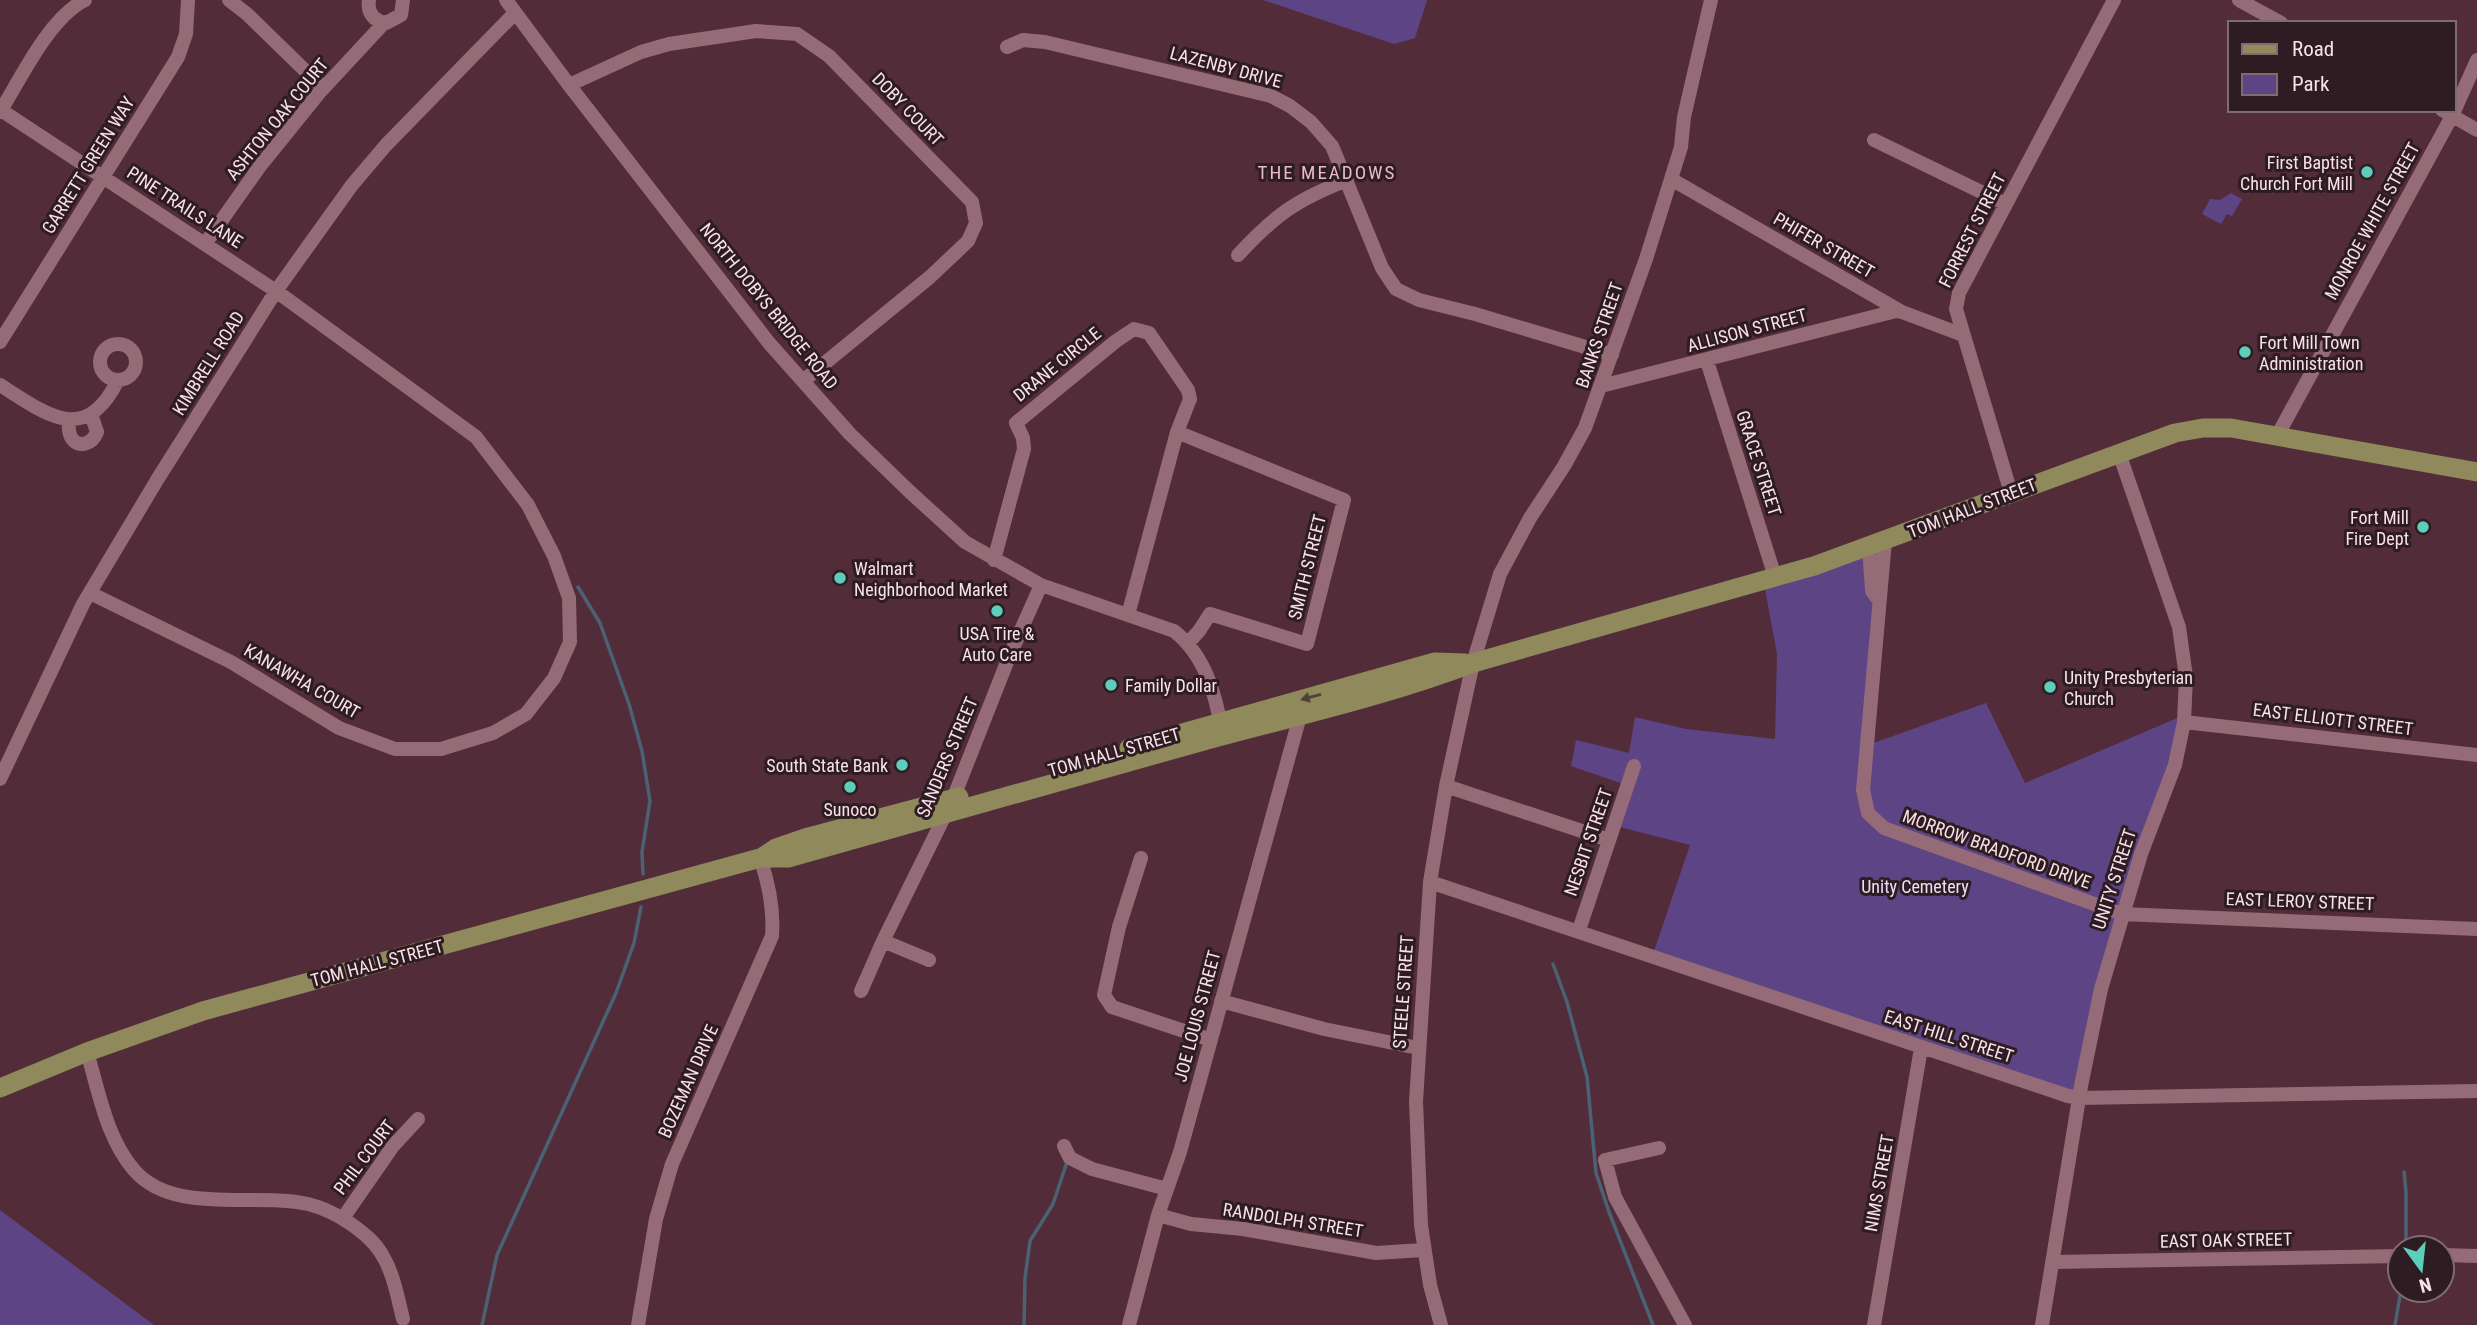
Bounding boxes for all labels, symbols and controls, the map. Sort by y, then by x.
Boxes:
legend [2228,21,2456,112]
text: Road [2292,37,2334,61]
street label: LAZENBY DRIVE [1168,42,1284,92]
street label: ASHTON OAK COURT [222,54,332,184]
street label: DOBY COURT [868,68,948,150]
text: Park [2292,72,2330,96]
street label: GARRETT GREEN WAY [37,92,139,237]
street label: MONROE WHITE STREET [2320,139,2424,303]
place label: First Baptist Church Fort Mill [2240,152,2353,194]
district label: THE MEADOWS [1258,161,1396,184]
street label: PINE TRAILS LANE [123,162,247,252]
marker: First Baptist Church Fort Mill [2359,164,2375,180]
street label: FORREST STREET [1934,169,2010,291]
street label: PHIFER STREET [1770,208,1878,282]
street label: NORTH DOBYS BRIDGE ROAD [696,219,842,393]
street label: BANKS STREET [1571,279,1627,391]
street label: ALLISON STREET [1685,304,1809,356]
street label: KIMBRELL ROAD [168,307,248,419]
street label: DRANE CIRCLE [1009,322,1105,406]
place label: Fort Mill Town Administration [2259,332,2363,374]
marker: Fort Mill Town Administration [2237,344,2253,360]
street label: GRACE STREET [1732,408,1786,518]
street label: TOM HALL STREET [1905,474,2039,542]
place label: Fort Mill Fire Dept [2345,507,2409,549]
street label: SMITH STREET [1284,512,1330,622]
marker: Fort Mill Fire Dept [2415,519,2431,535]
place label: Walmart Neighborhood Market [854,558,1008,600]
marker: Walmart Neighborhood Market [832,570,848,586]
marker: USA Tire & Auto Care [989,603,1005,619]
place label: USA Tire & Auto Care [960,623,1035,665]
street label: KANAWHA COURT [240,639,364,723]
place label: Unity Presbyterian Church [2064,667,2193,709]
place label: Family Dollar [1125,675,1218,696]
marker: Family Dollar [1103,677,1119,693]
marker: Unity Presbyterian Church [2042,679,2058,695]
one-way arrow [1300,692,1322,703]
street label: SANDERS STREET [912,694,982,820]
street label: EAST ELLIOTT STREET [2252,699,2414,739]
street label: TOM HALL STREET [1046,723,1182,781]
place label: South State Bank [766,755,888,776]
marker: South State Bank [894,757,910,773]
marker: Sunoco [842,779,858,795]
street label: NESBIT STREET [1560,785,1616,899]
place label: Sunoco [823,799,877,820]
street label: MORROW BRADFORD DRIVE [1900,805,2094,893]
street label: UNITY STREET [2088,826,2140,932]
park label: Unity Cemetery [1861,876,1969,897]
street label: EAST LEROY STREET [2225,888,2375,914]
street label: STEELE STREET [1389,934,1417,1050]
street label: TOM HALL STREET [308,935,446,991]
street label: JOE LOUIS STREET [1169,948,1225,1084]
street label: EAST HILL STREET [1882,1005,2016,1067]
street label: BOZEMAN DRIVE [654,1021,722,1141]
street label: PHIL COURT [329,1116,399,1198]
street label: NIMS STREET [1860,1133,1898,1233]
street label: RANDOLPH STREET [1221,1199,1365,1241]
street label: EAST OAK STREET [2160,1228,2292,1252]
north arrow [2386,1234,2456,1304]
text: N [2417,1272,2434,1298]

